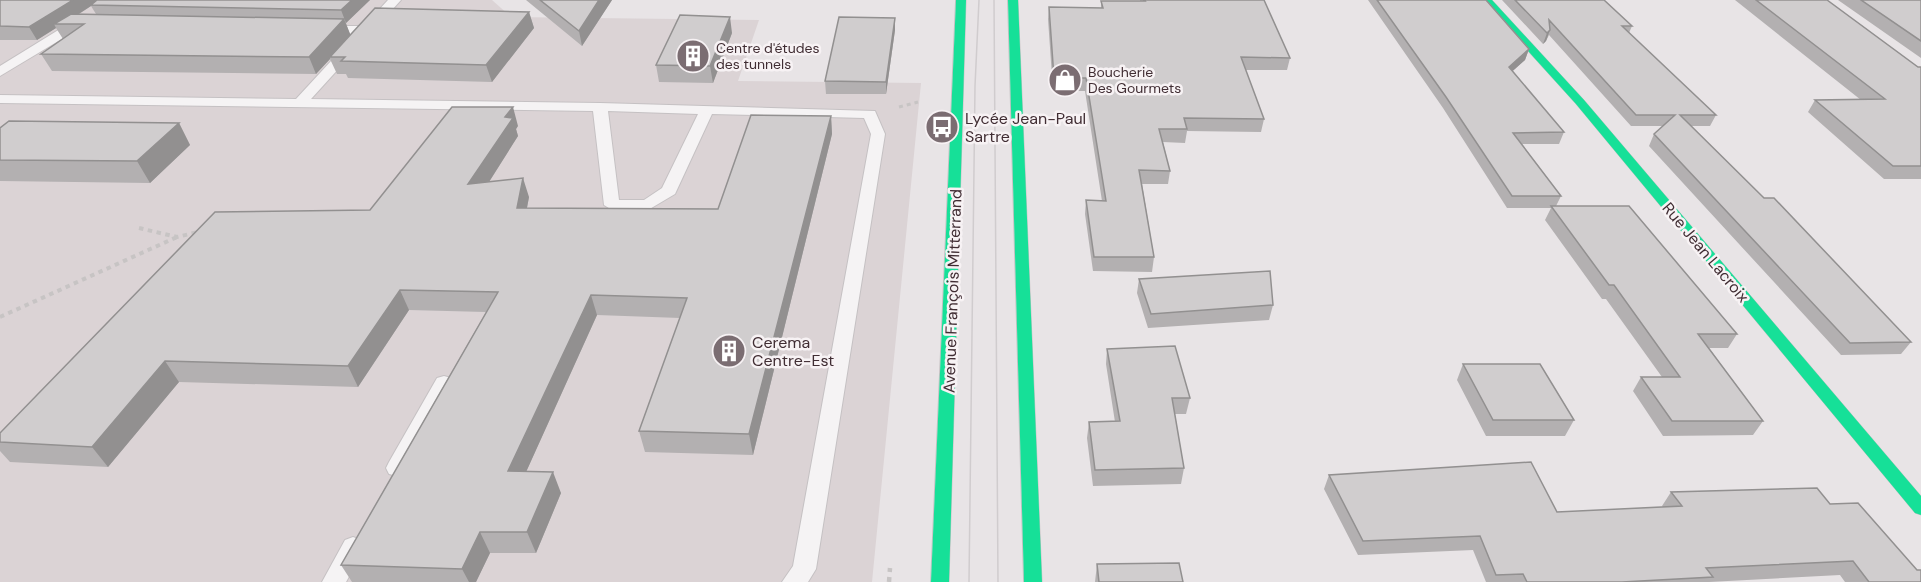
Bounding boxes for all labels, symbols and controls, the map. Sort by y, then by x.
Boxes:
building icon: Centre d'études des tunnels [675,38,711,74]
place label: Centre d'études des tunnels [716,39,820,73]
shop icon: Boucherie Des Gourmets [1047,62,1083,98]
place label: Boucherie Des Gourmets [1088,63,1181,97]
place label: Lycée Jean-Paul Sartre [965,108,1086,147]
bus stop icon: Lycée Jean-Paul Sartre [924,109,960,145]
street label: Avenue François Mitterrand [938,189,967,393]
street label: Rue Jean Lacroix [1658,198,1754,307]
place label: Cerema Centre-Est [752,332,834,371]
building icon: Cerema Centre-Est [711,333,747,369]

